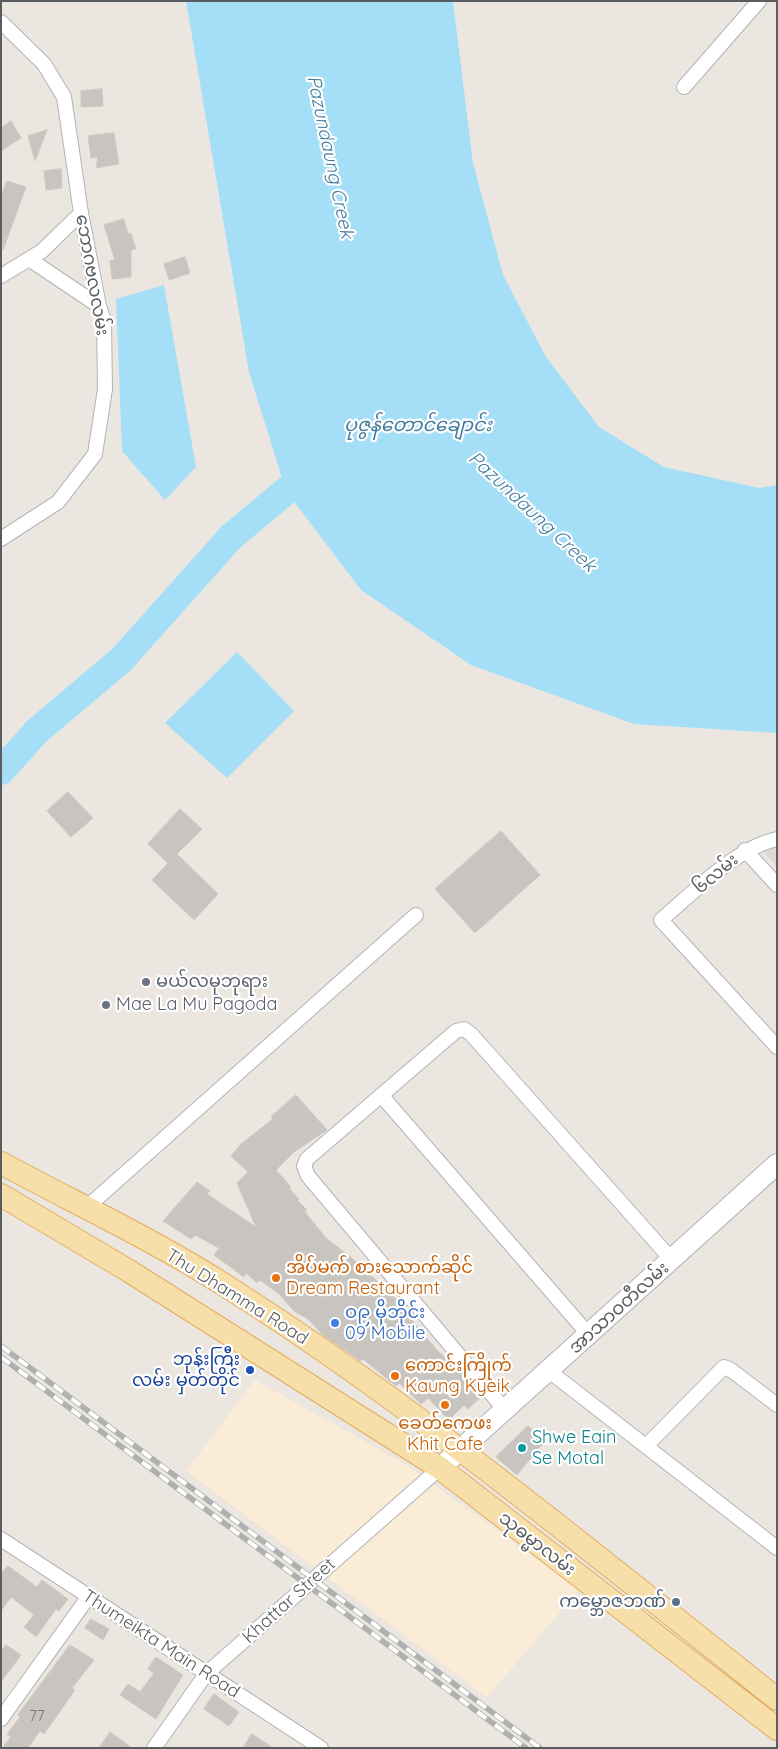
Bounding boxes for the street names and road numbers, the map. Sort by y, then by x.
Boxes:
street label: ဘောဂဗလလမ်း [71,213,113,337]
street label: ၆လမ်း [689,849,743,899]
street label: Thu Dhamma Road [162,1244,312,1350]
street label: အာသာဝတီလမ်း [565,1258,673,1358]
street label: သုဓမ္မာလမ်း [494,1507,580,1581]
street label: Khattar Street [238,1554,340,1648]
street label: Thumeikta Main Road [78,1585,244,1703]

